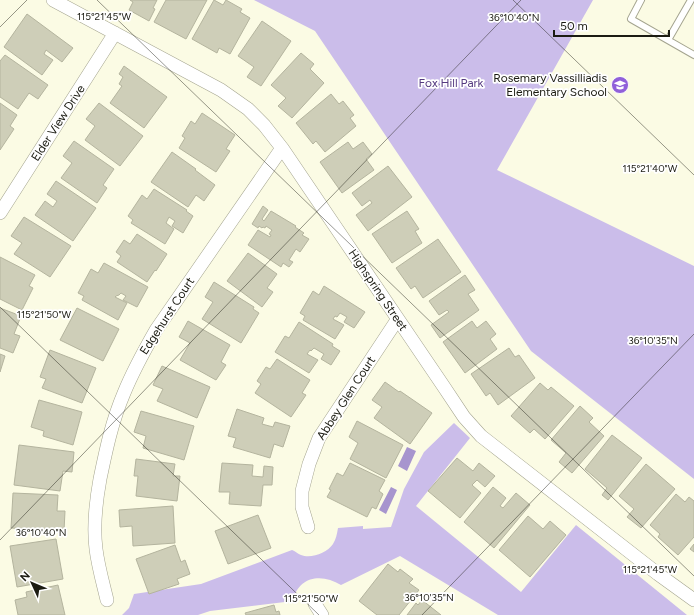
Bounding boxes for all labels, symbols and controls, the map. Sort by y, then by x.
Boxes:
text: 115°21'45"W [77,10,131,23]
text: 36°10'40"N [489,11,539,24]
scale bar [554,12,669,38]
text: 50 m [560,19,588,33]
place label: Rosemary Vassilliadis Elementary School [493,71,607,99]
school or university icon: Rosemary Vassilliadis Elementary School [610,75,630,95]
park label: Fox Hill Park [419,76,484,90]
street label: Elder View Drive [28,82,88,164]
text: 115°21'40"W [623,162,678,175]
street label: Highspring Street [346,247,411,334]
street label: Edgehurst Court [137,274,197,357]
text: 115°21'50"W [17,308,72,321]
text: 36°10'35"N [628,334,678,347]
street label: Abbey Glen Court [314,353,378,442]
text: 36°10'40"N [16,526,66,539]
north arrow [12,563,52,603]
text: 115°21'45"W [623,563,677,576]
text: N [18,569,33,584]
text: 36°10'35"N [404,591,454,604]
text: 115°21'50"W [284,592,339,605]

